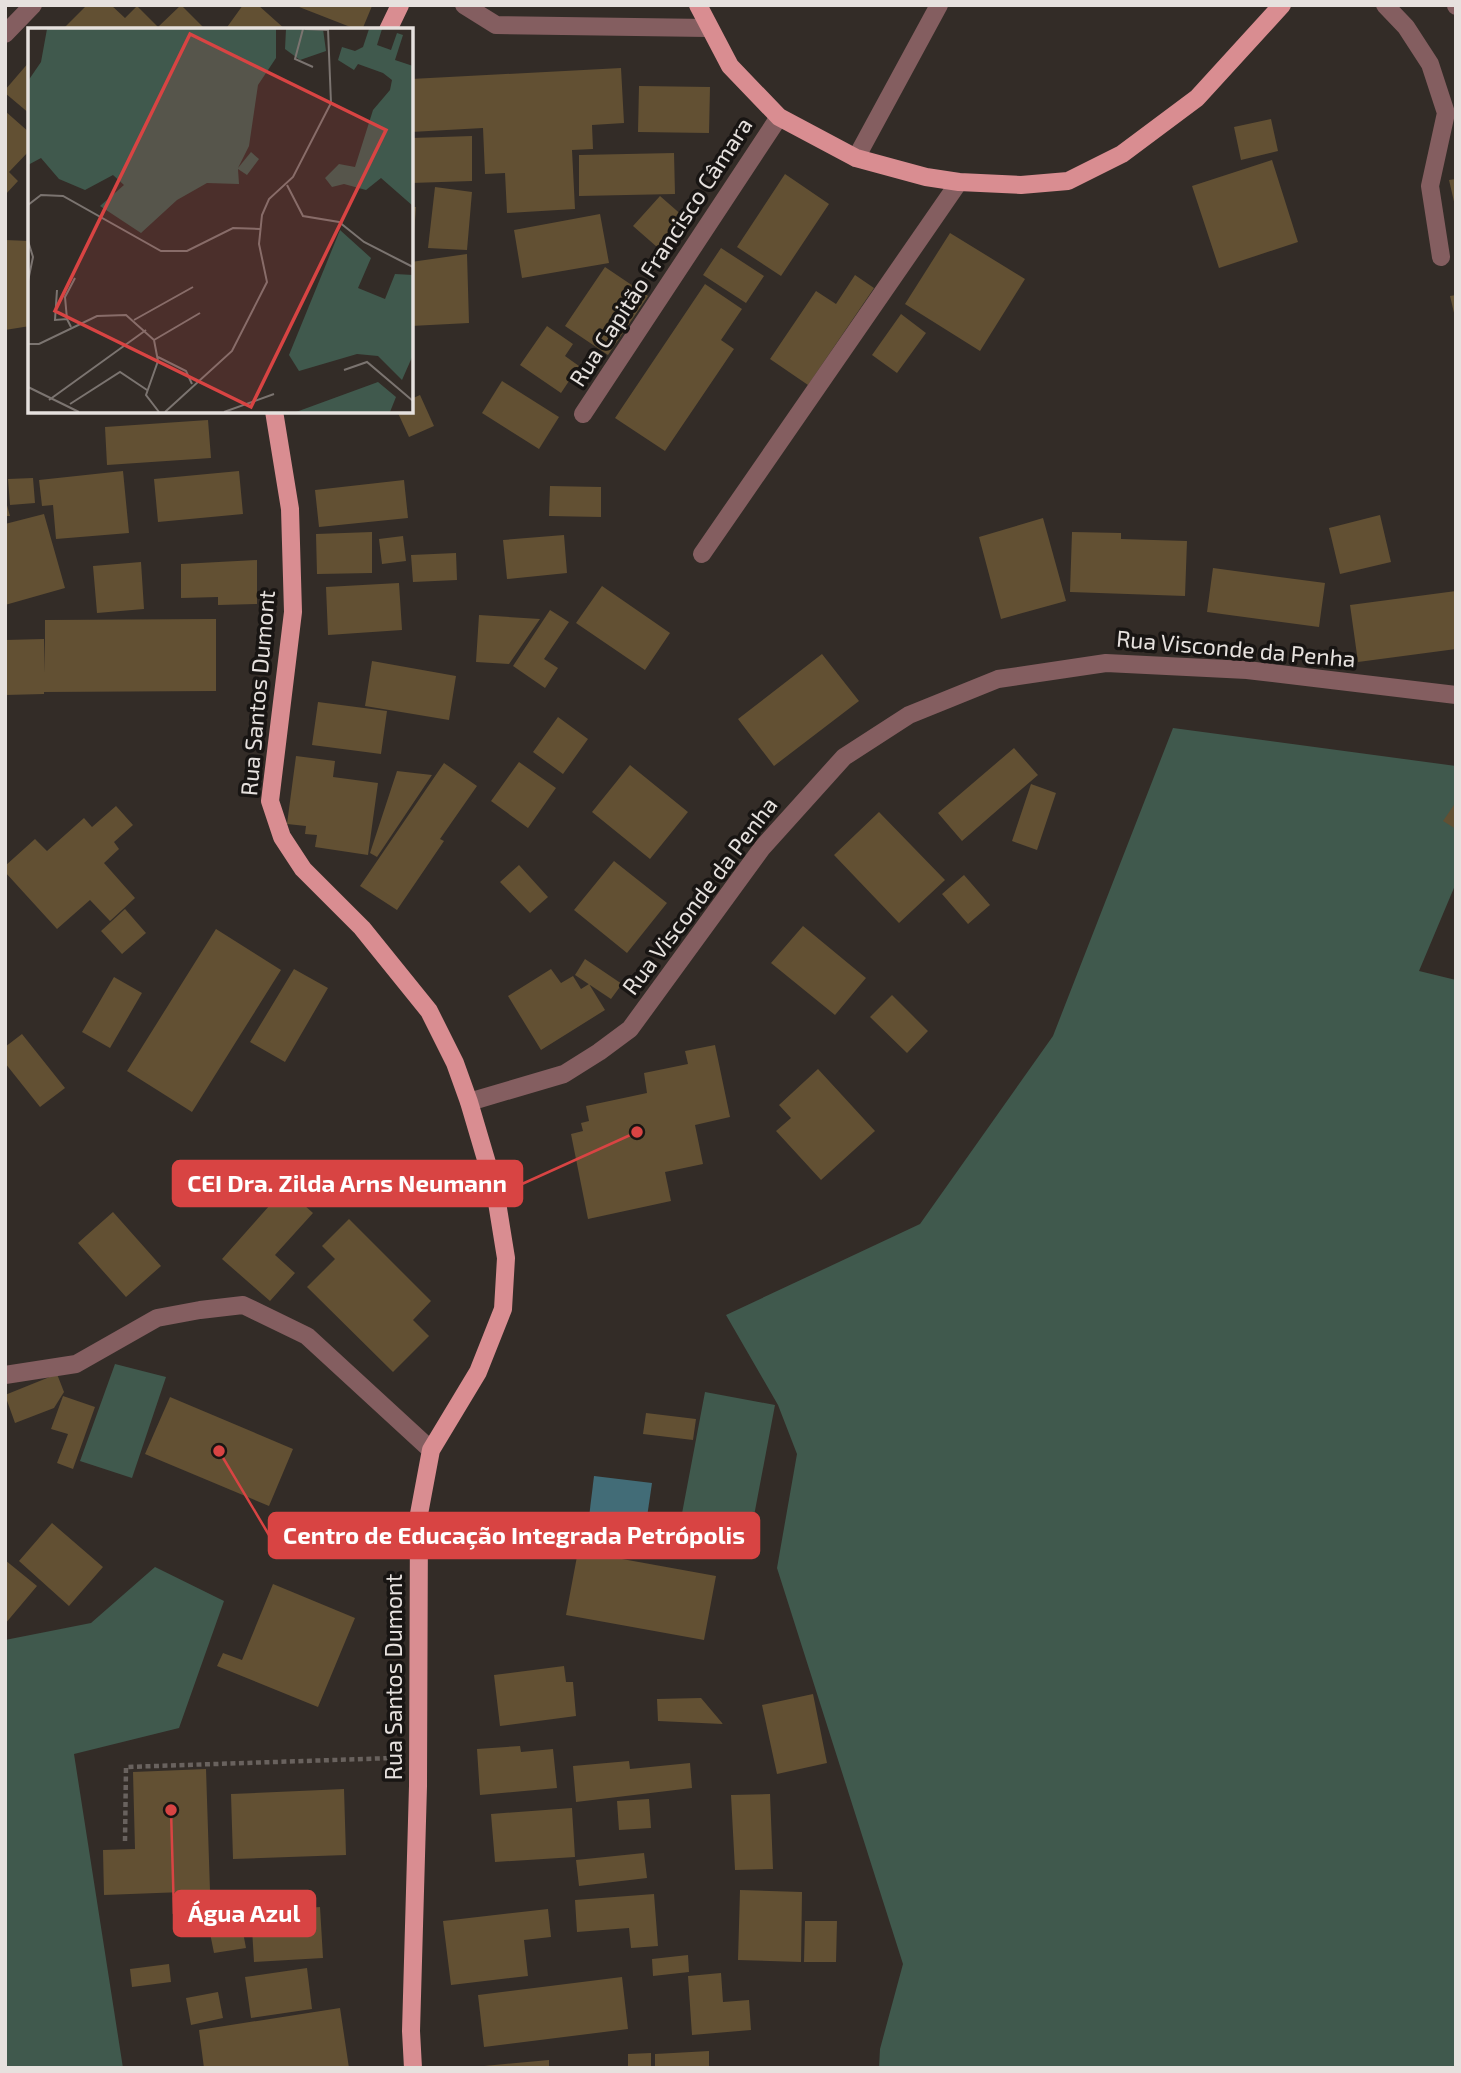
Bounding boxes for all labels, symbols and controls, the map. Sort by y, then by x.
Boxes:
inset map [28,28,413,413]
street label: Rua Capitão Francisco Câmara [563,112,758,391]
street label: Rua Santos Dumont [234,589,280,797]
street label: Rua Visconde da Penha [1115,624,1357,672]
street label: Rua Visconde da Penha [616,791,783,1000]
callout: CEI Dra. Zilda Arns Neumann [173,1161,522,1206]
text: CEI Dra. Zilda Arns Neumann [187,1168,507,1197]
callout: Centro de Educação Integrada Petrópolis [269,1513,759,1558]
text: Centro de Educação Integrada Petrópolis [283,1520,745,1550]
street label: Rua Santos Dumont [379,1574,407,1780]
callout: Água Azul [174,1891,315,1936]
text: Água Azul [188,1898,300,1927]

